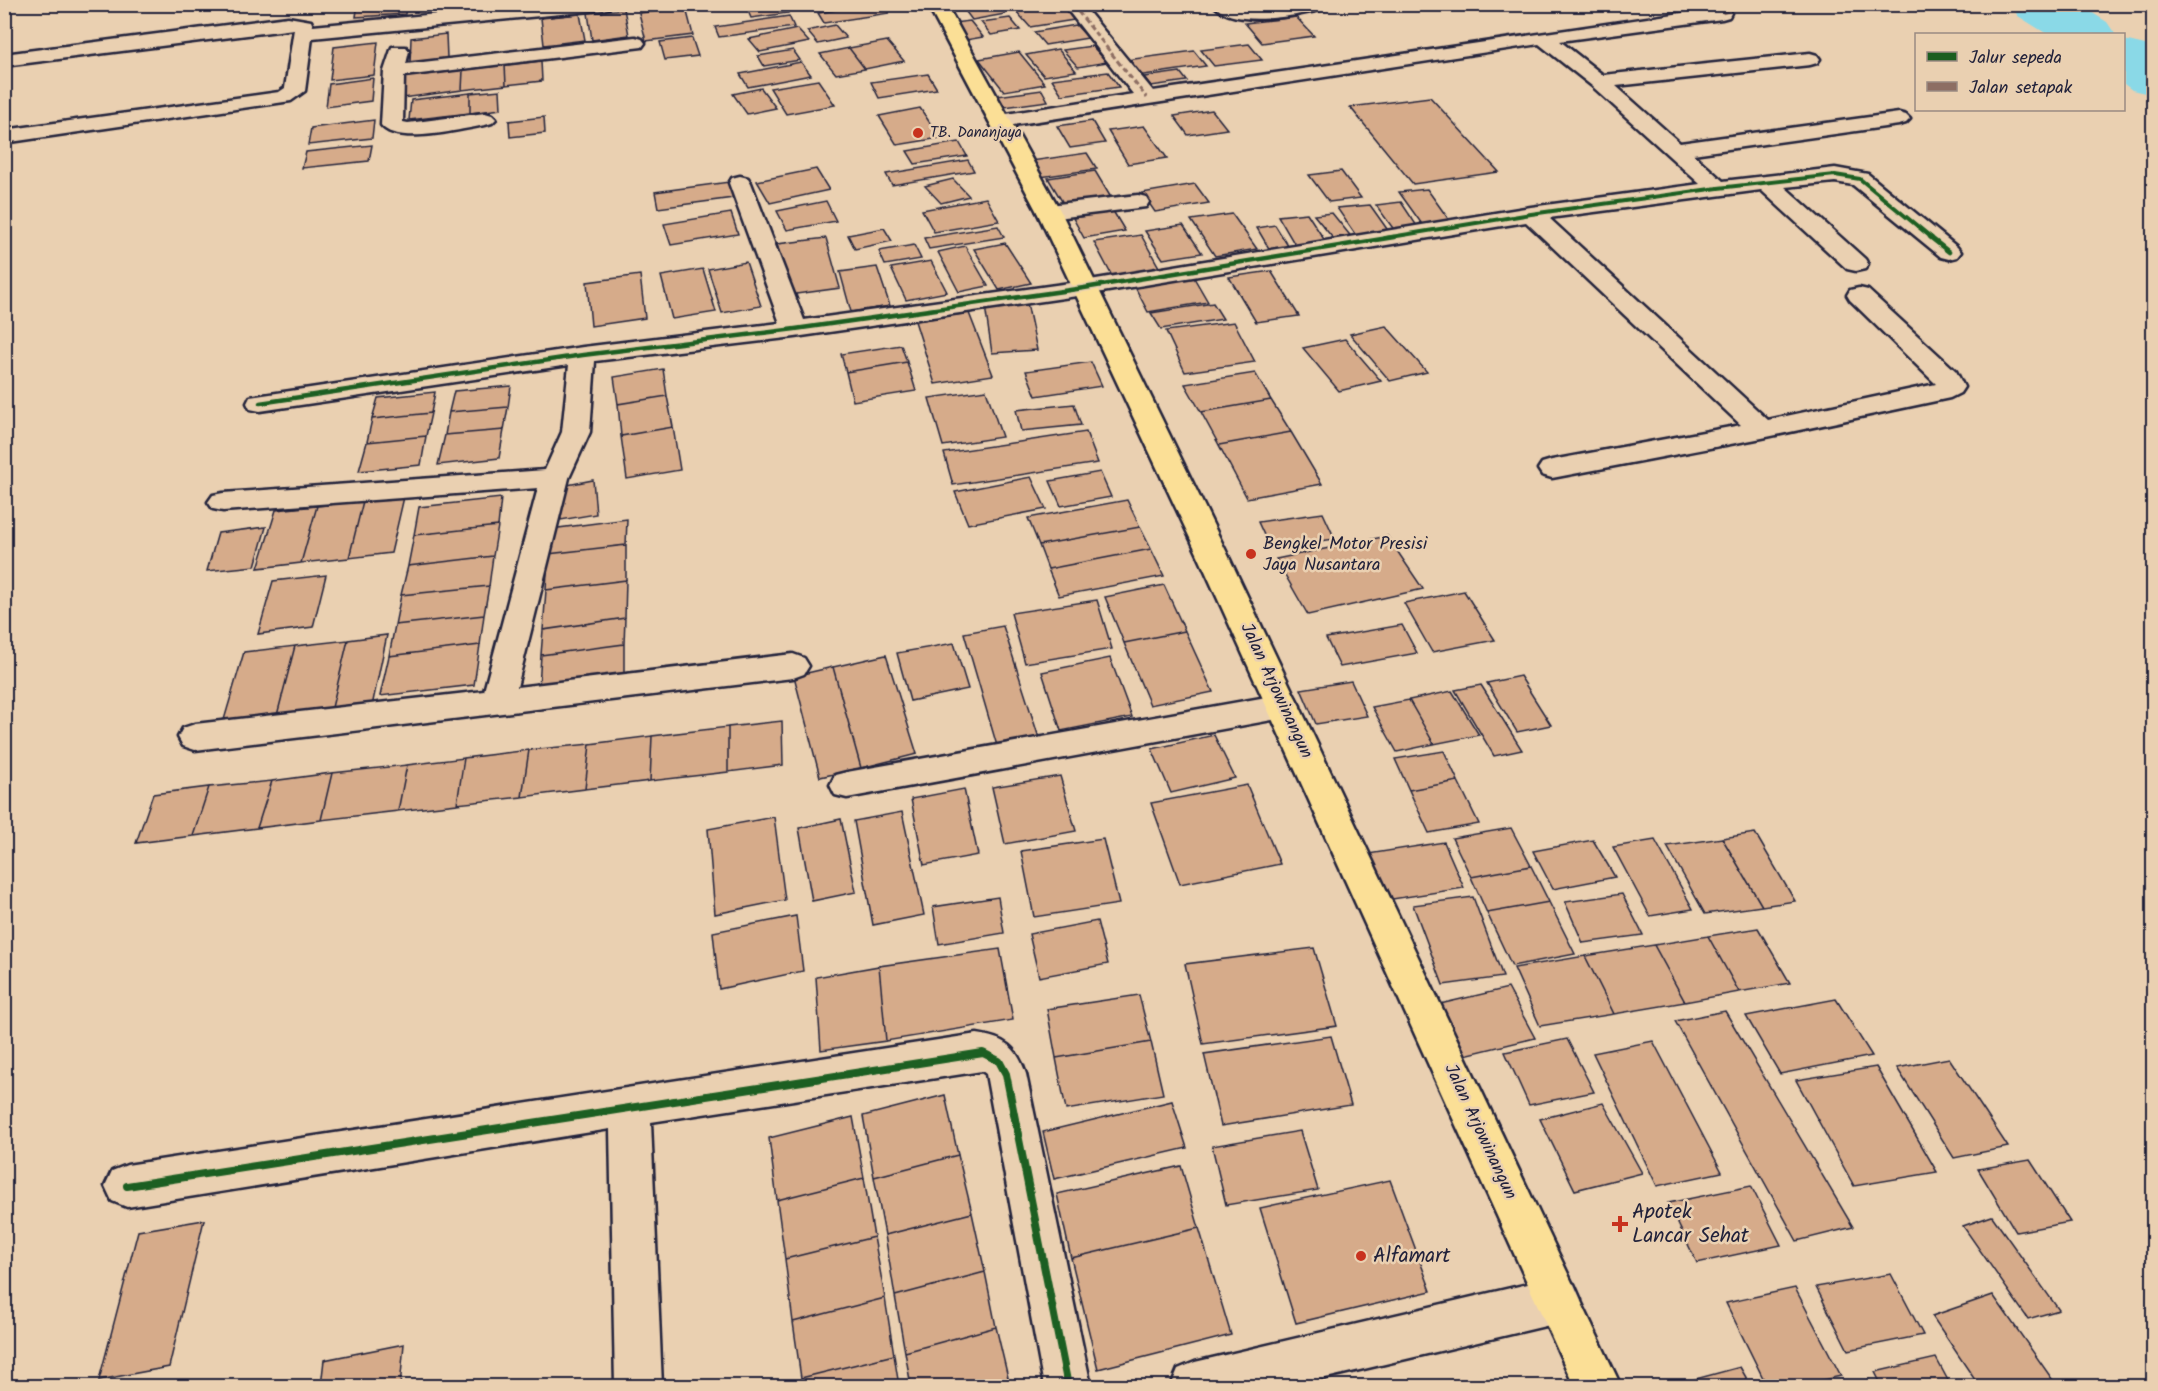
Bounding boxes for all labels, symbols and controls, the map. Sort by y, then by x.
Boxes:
legend [1915,33,2125,111]
text: Jalur sepeda [1969,44,2062,73]
text: Jalan setapak [1969,74,2073,103]
place label: TB. Dananjaya [930,121,1022,145]
marker: TB. Dananjaya [911,126,925,140]
place label: Bengkel Motor Presisi Jaya Nusantara [1263,530,1428,580]
marker: Bengkel Motor Presisi Jaya Nusantara [1244,547,1258,561]
street label: Jalan Arjowinangun [1232,618,1320,764]
street label: Jalan Arjowinangun [1436,1059,1524,1205]
place label: Apotek Lancar Sehat [1632,1196,1750,1253]
marker: Apotek Lancar Sehat [1613,1217,1627,1231]
place label: Alfamart [1373,1240,1451,1273]
marker: Alfamart [1354,1249,1368,1263]

